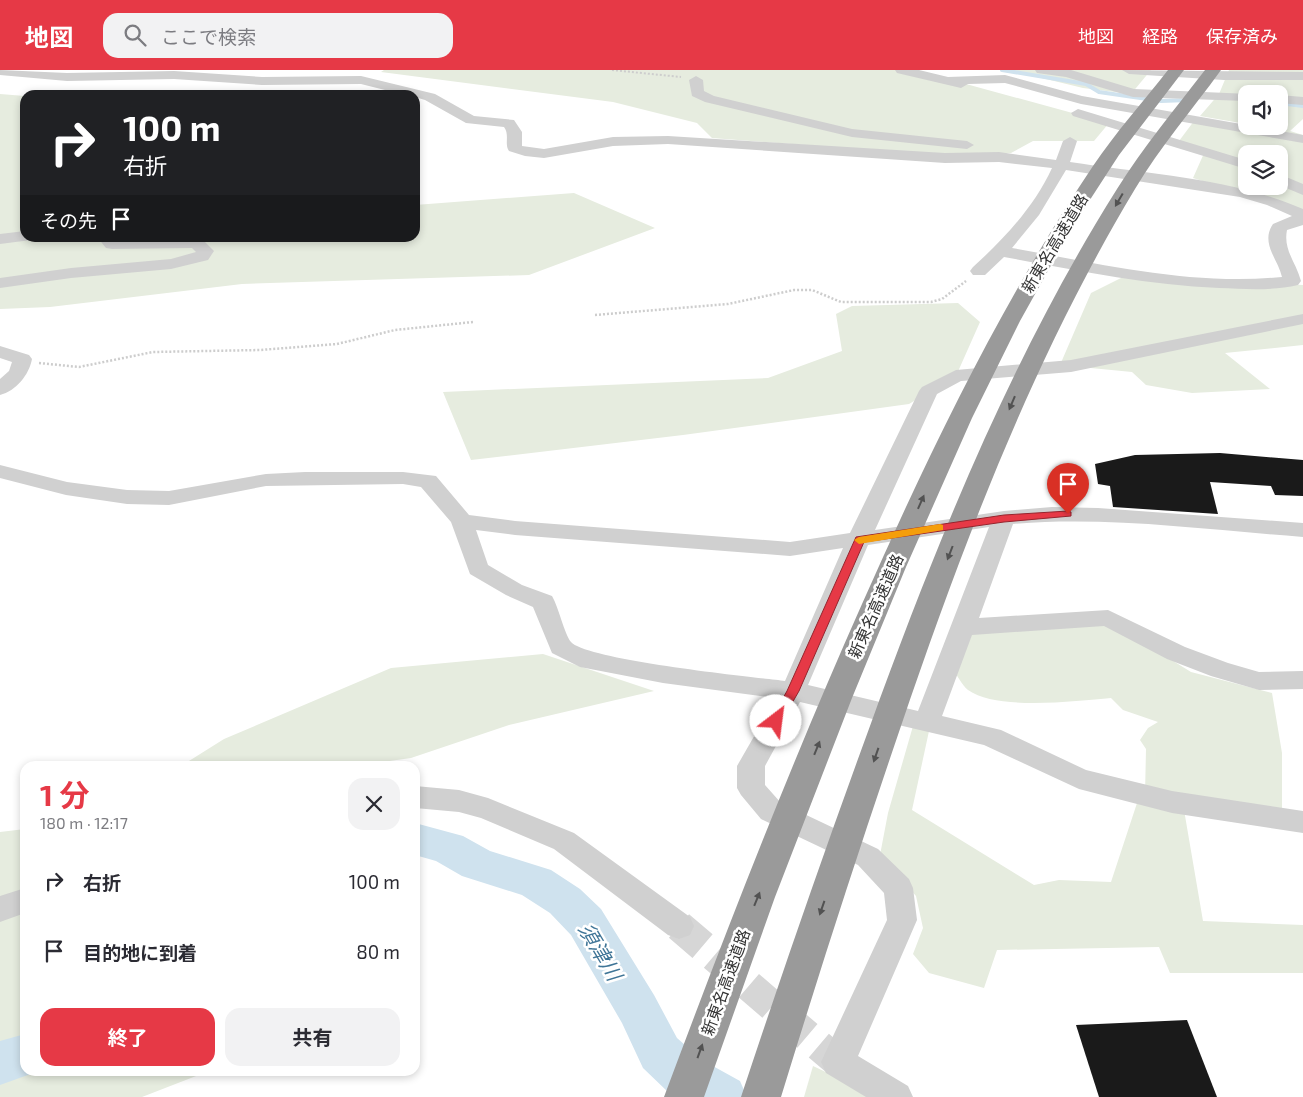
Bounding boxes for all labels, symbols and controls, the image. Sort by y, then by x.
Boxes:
search box [103,13,453,58]
icon: search [121,21,149,49]
text: 地図 [25,22,73,51]
text: ここで検索 [161,25,256,48]
text: 地図 [1078,25,1114,47]
text: 経路 [1142,25,1178,47]
text: 保存済み [1206,25,1278,47]
map controls [1238,85,1288,195]
button: sound [1238,85,1288,135]
text: 100 m [123,106,221,148]
icon: right [40,110,105,175]
button: layers [1238,145,1288,195]
text: 右折 [123,152,167,178]
street label: 新東名高速道路 [1017,190,1091,296]
one-way arrow [1115,194,1124,207]
icon: arrive [107,205,135,233]
text: その先 [40,209,97,232]
one-way arrow [1008,396,1016,410]
pin [1047,463,1089,514]
icon: arrive [1054,470,1082,498]
one-way arrow [918,495,926,509]
one-way arrow [946,546,954,561]
street label: 新東名高速道路 [844,551,906,661]
position arrow [749,694,801,746]
one-way arrow [813,740,821,755]
one-way arrow [871,748,879,763]
text: 1 分 [40,776,89,812]
button: close [348,778,400,830]
text: 180 m · 12:17 [40,813,128,832]
icon: right [40,867,68,895]
text: 100 m [349,870,400,893]
text: 右折 [83,871,121,894]
one-way arrow [753,891,761,906]
one-way arrow [818,901,825,916]
water label: 須津川 [574,918,629,986]
street label: 新東名高速道路 [697,926,753,1038]
icon: arrive [40,937,68,965]
text: 80 m [356,940,400,963]
text: 目的地に到着 [83,941,197,964]
button: 終了 [40,1008,215,1066]
button: 共有 [225,1008,400,1066]
one-way arrow [696,1043,704,1058]

